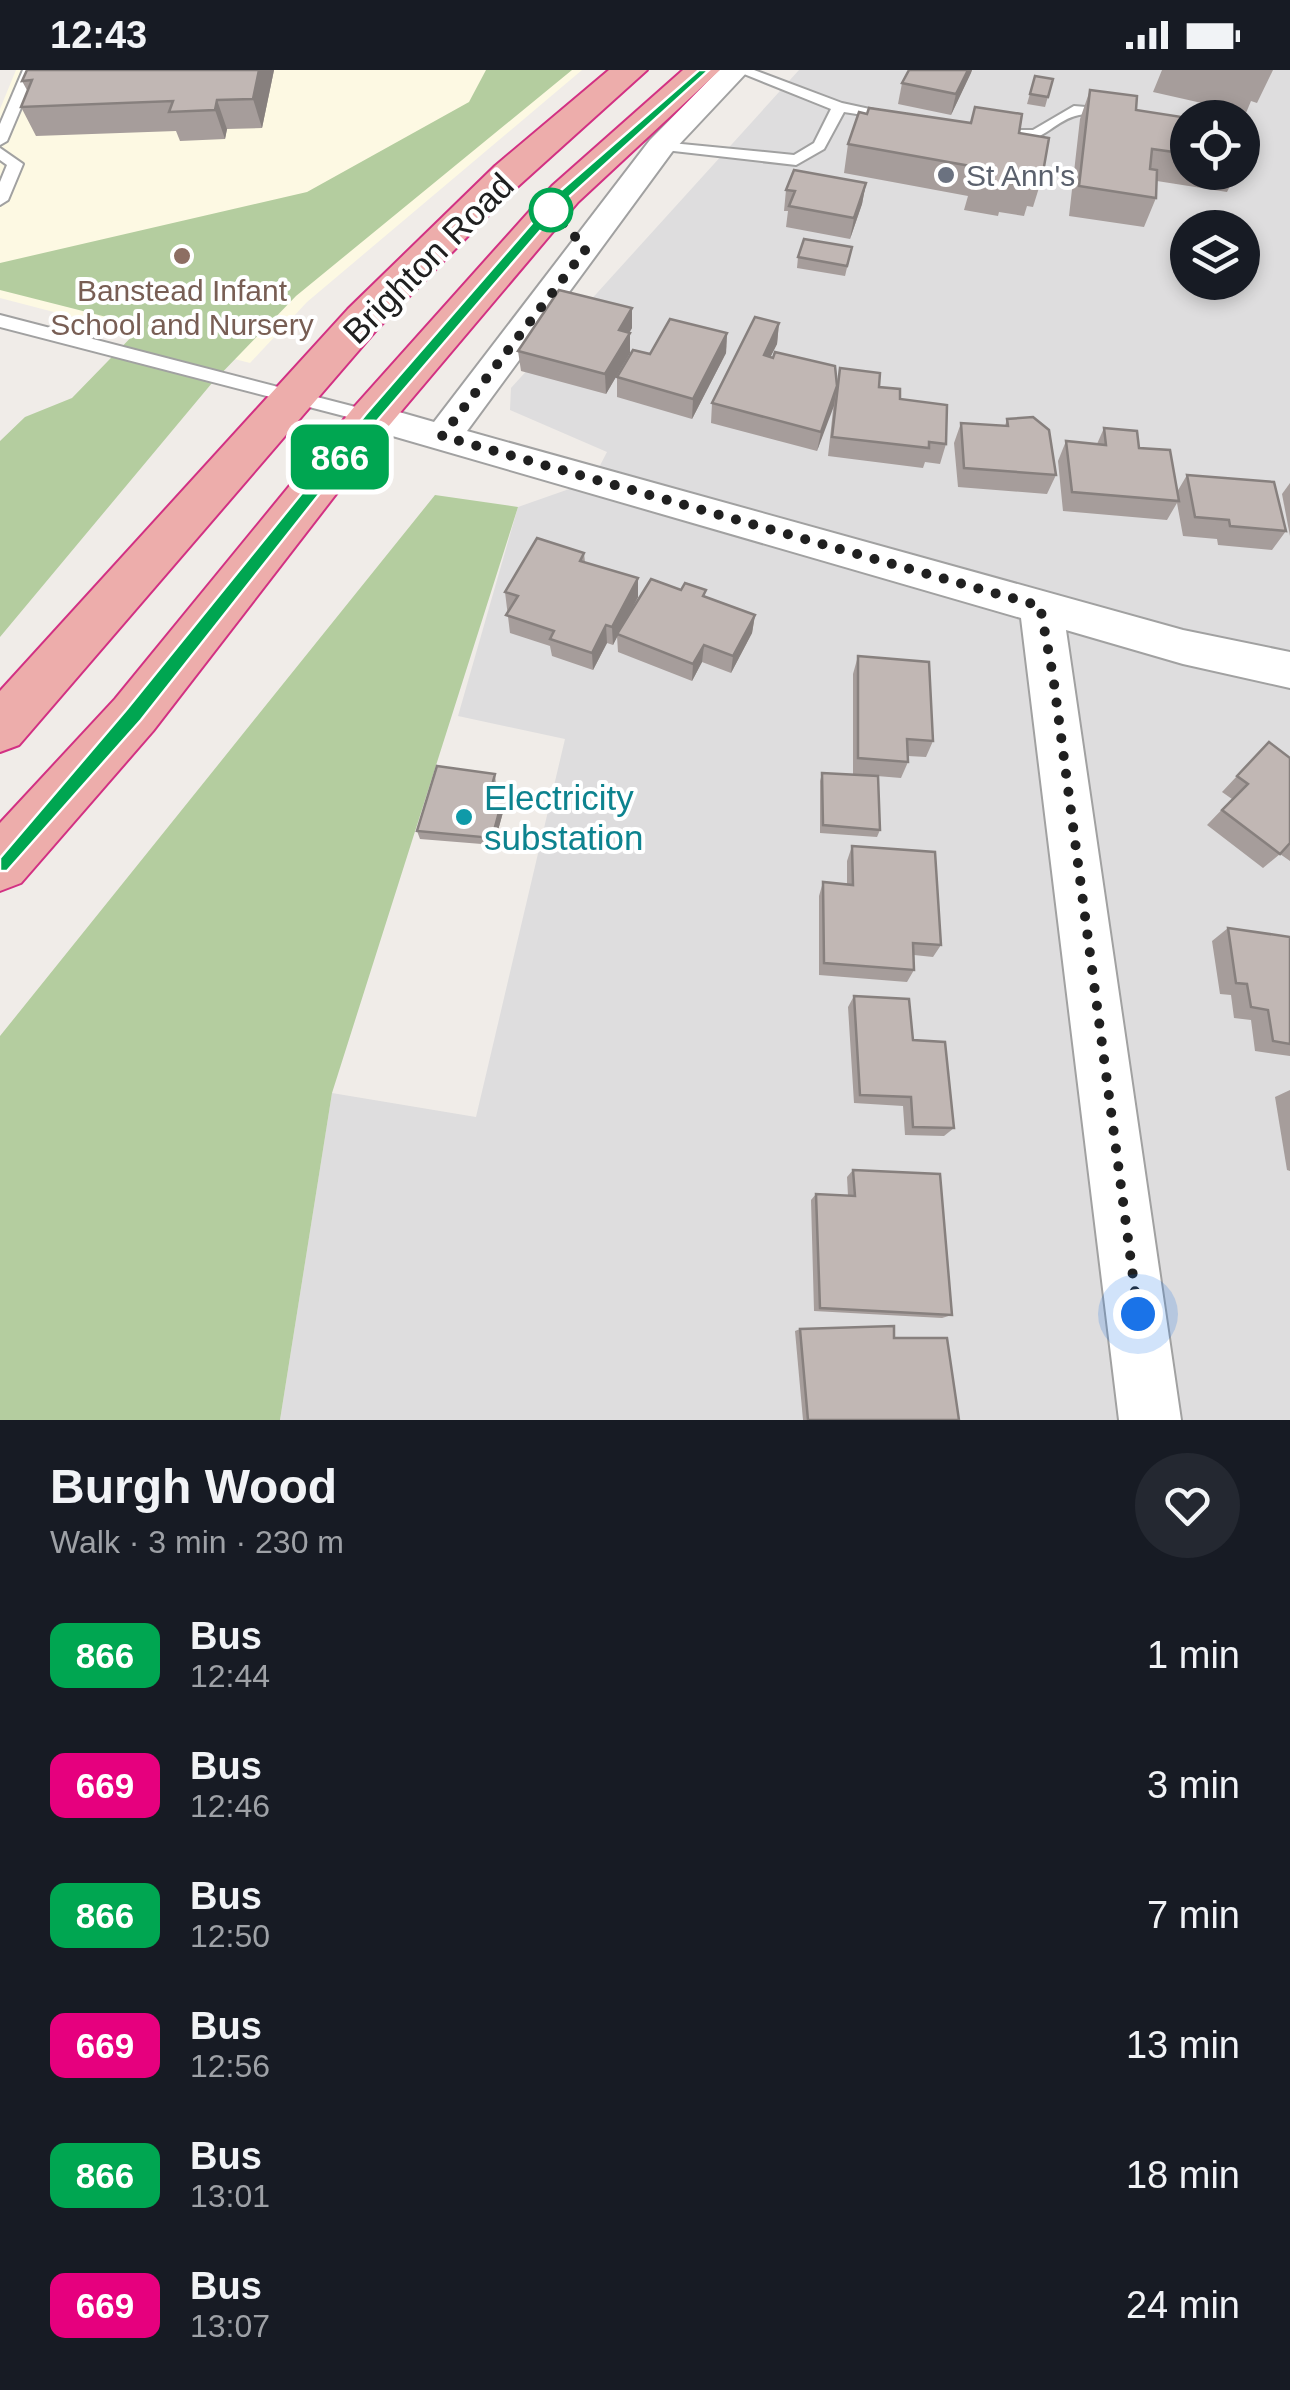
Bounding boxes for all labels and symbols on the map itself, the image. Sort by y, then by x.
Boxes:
place label: St Ann's [966,159,1075,192]
marker: St Ann's [935,164,957,186]
street label: Brighton Road [335,165,521,351]
unlabelled marker [530,189,572,231]
marker: Banstead Infant School and Nursery [171,245,193,267]
place label: Banstead Infant School and Nursery [50,274,314,341]
line badge: 866 [282,424,398,490]
place label: Electricity substation [484,778,644,857]
marker: Electricity substation [453,806,475,828]
your location [1113,1289,1163,1339]

